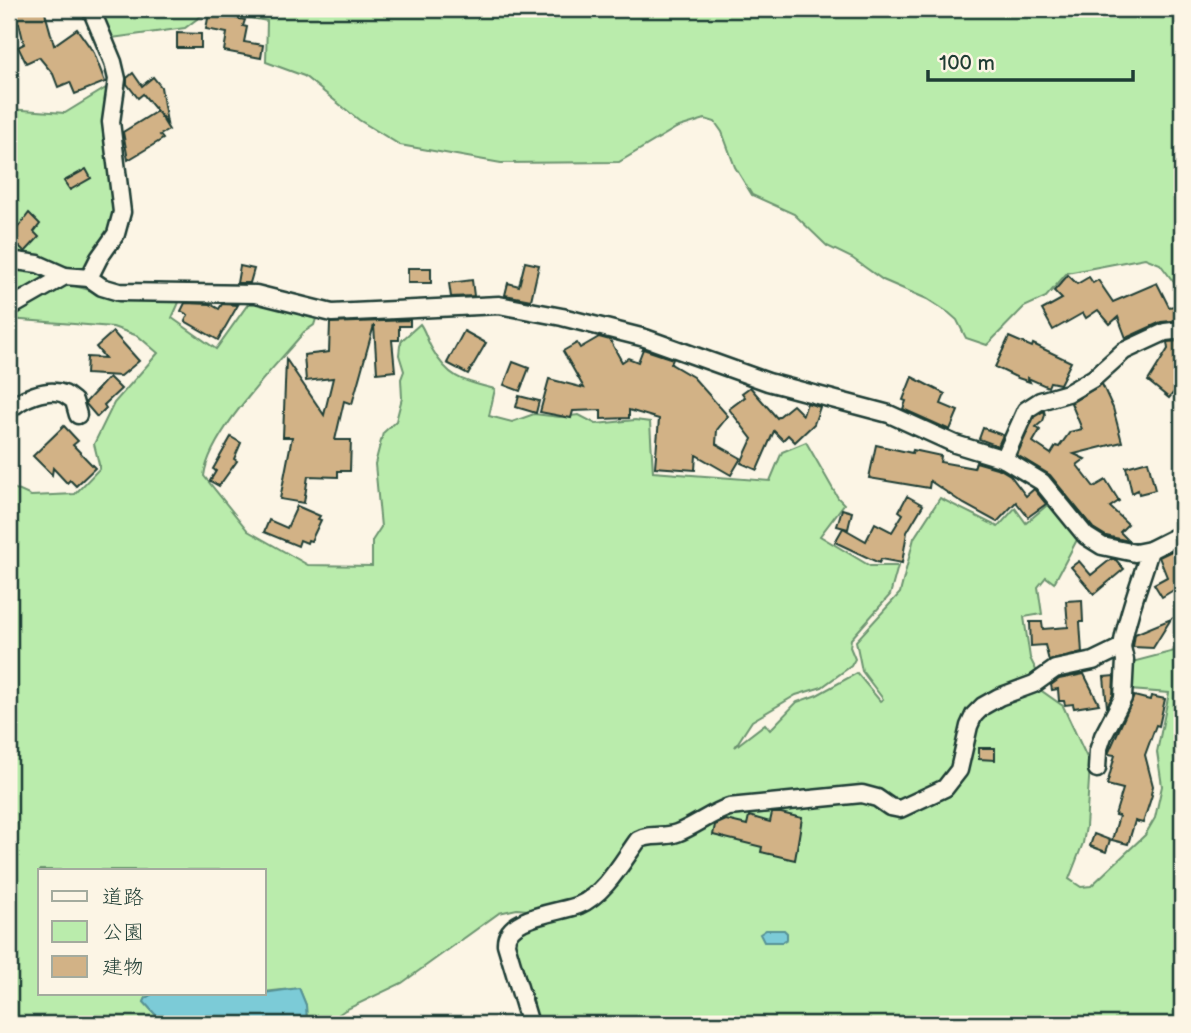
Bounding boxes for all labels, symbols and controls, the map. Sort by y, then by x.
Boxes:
scale bar [928,38,1133,82]
text: 100 m [939,51,995,76]
legend [38,869,266,995]
text: 道路 [102,885,144,910]
text: 公園 [102,920,144,945]
text: 建物 [102,955,144,980]

